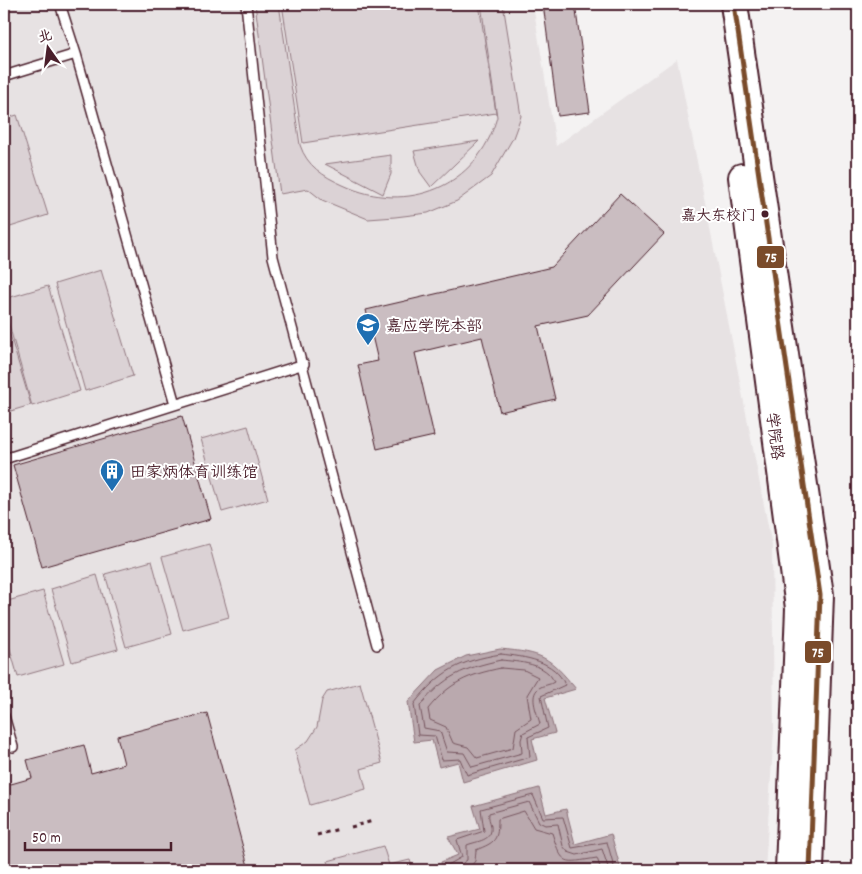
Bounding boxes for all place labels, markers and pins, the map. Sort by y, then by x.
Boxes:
place label: 嘉大东校门 [681,206,756,228]
marker: 嘉大东校门 [760,209,770,219]
school or university icon: 嘉应学院本部 [355,312,381,346]
place label: 嘉应学院本部 [386,316,482,339]
building icon: 田家炳体育训练馆 [99,458,125,492]
place label: 田家炳体育训练馆 [130,462,258,485]

